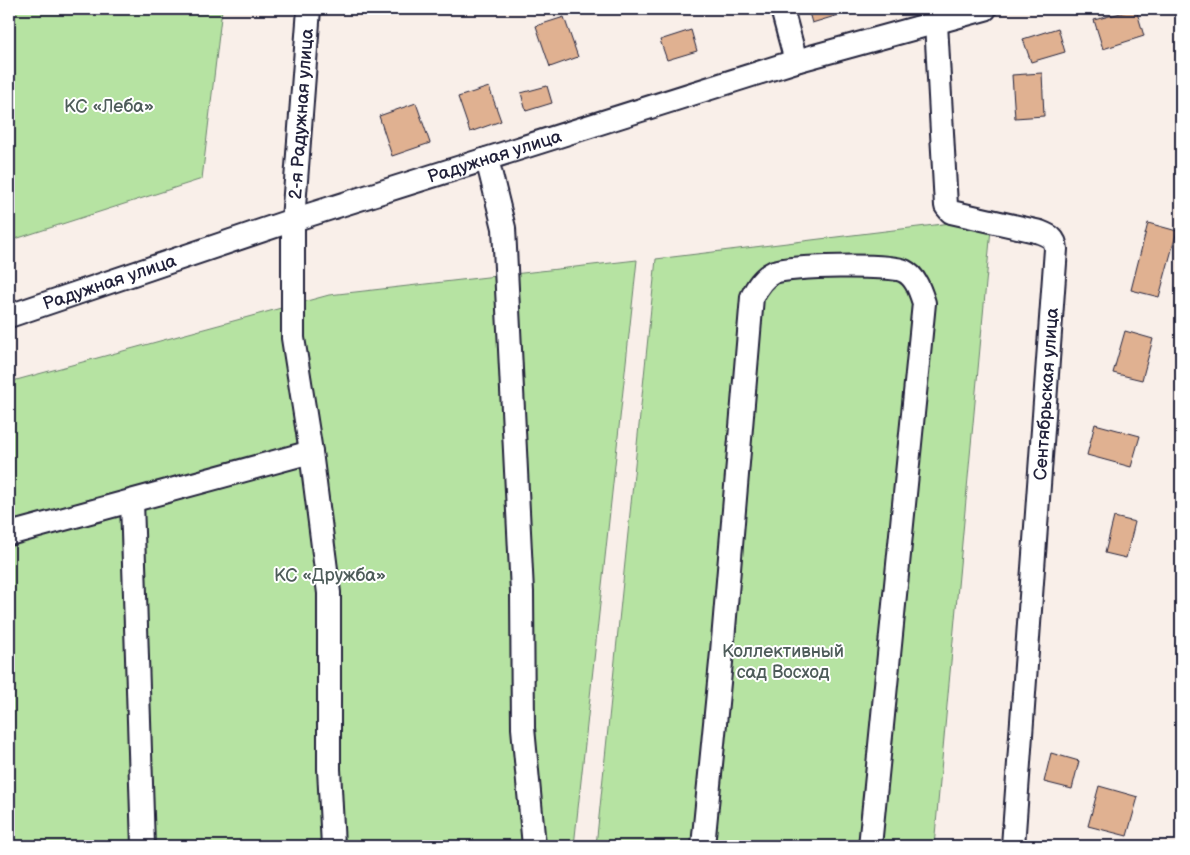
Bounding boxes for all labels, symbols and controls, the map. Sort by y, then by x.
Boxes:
street label: 2-я Радужная улица [285,27,318,200]
park label: КС «Леба» [64,96,154,117]
street label: Радужная улица [425,126,565,188]
street label: Радужная улица [40,250,179,315]
street label: Сентябрьская улица [1030,307,1063,481]
park label: КС «Дружба» [274,565,386,586]
park label: Коллективный сад Восход [722,641,844,683]

